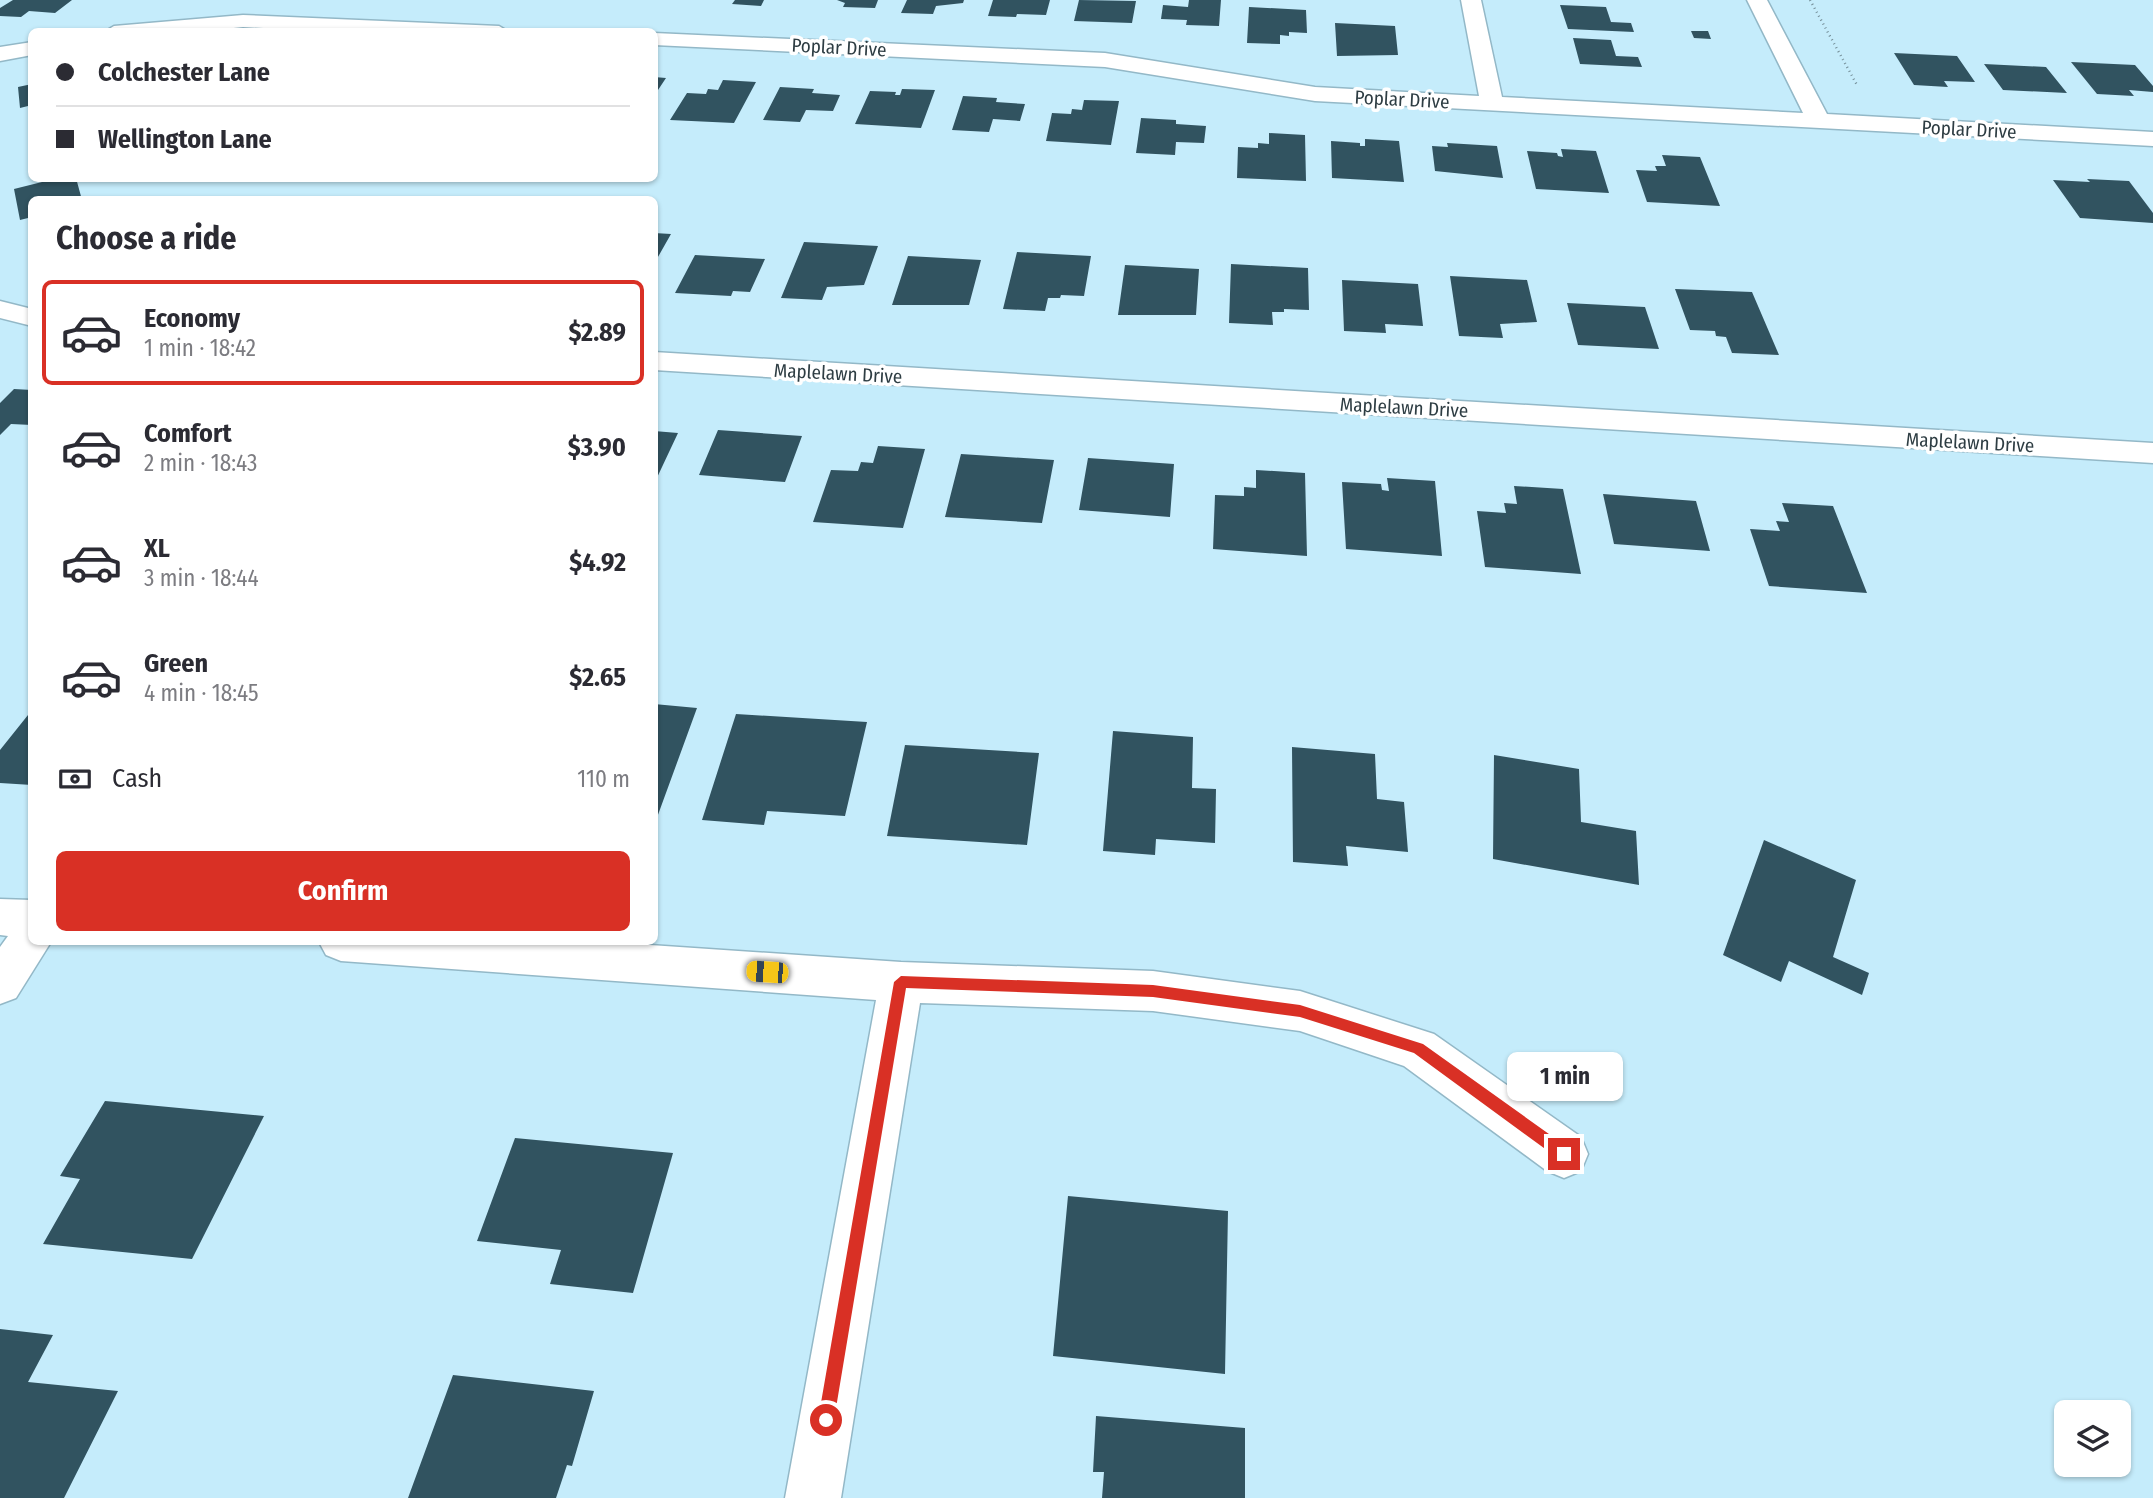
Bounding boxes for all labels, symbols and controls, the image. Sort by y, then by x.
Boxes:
street label: Poplar Drive [791,34,887,61]
text: Colchester Lane [98,57,270,88]
street label: Poplar Drive [1354,86,1450,113]
street label: Poplar Drive [1921,116,2017,143]
text: Wellington Lane [98,124,272,155]
text: Choose a ride [56,219,237,257]
icon: car [60,301,123,364]
text: Economy [144,303,240,334]
text: $2.89 [568,317,626,348]
text: 1 min · 18:42 [144,334,256,362]
street label: Maplelawn Drive [773,359,903,388]
street label: Maplelawn Drive [1339,393,1469,422]
icon: car [60,416,123,479]
text: Comfort [144,418,232,449]
street label: Maplelawn Drive [1905,428,2035,457]
text: $3.90 [568,432,626,463]
text: 2 min · 18:43 [144,449,257,477]
icon: car [60,531,123,594]
text: XL [144,533,170,564]
text: $4.92 [569,547,626,578]
text: 3 min · 18:44 [144,564,259,592]
icon: car [60,646,123,709]
text: Green [144,648,208,679]
text: $2.65 [569,662,626,693]
text: 4 min · 18:45 [144,679,259,707]
icon: cash [56,760,94,798]
text: Cash [112,763,162,794]
text: 110 m [577,765,630,793]
button: Confirm [56,851,630,931]
car [746,960,789,984]
callout: 1 min [1506,1052,1622,1102]
text: 1 min [1540,1062,1590,1090]
route end [1548,1138,1580,1170]
map controls [2054,1400,2131,1477]
button: layers [2054,1400,2131,1477]
route start [810,1404,842,1436]

